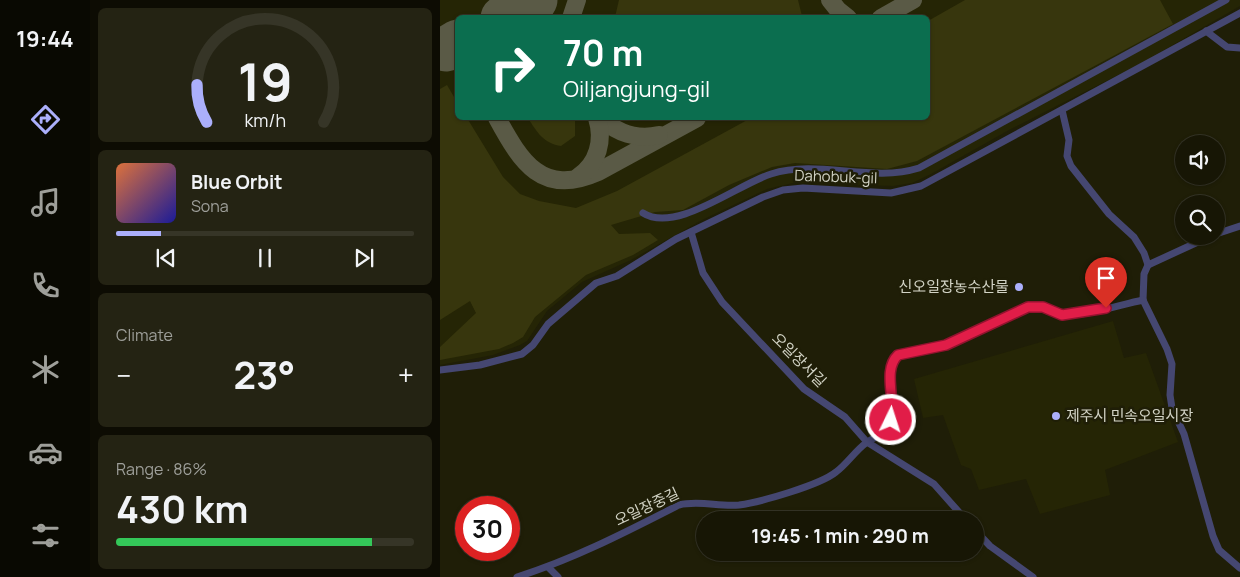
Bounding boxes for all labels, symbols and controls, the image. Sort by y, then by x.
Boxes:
text: 19:44 [16,24,74,54]
text: 70 m [563,29,643,77]
icon: right [480,35,545,100]
text: 19 [237,46,293,117]
text: Oiljangjung-gil [563,74,710,104]
icon: directions [28,102,63,137]
text: km/h [244,108,286,132]
map controls [1175,135,1225,245]
button: sound [1175,135,1225,185]
street label: Dahobuk-gil [794,165,878,188]
text: Blue Orbit [191,169,283,195]
icon: music [28,185,63,220]
text: Sona [191,195,229,217]
button: search [1175,195,1225,245]
icon: previous [152,244,180,272]
icon: pause [251,244,279,272]
icon: next [350,244,378,272]
pin [1085,257,1127,308]
icon: arrive [1092,264,1120,292]
icon: phone [28,268,63,303]
place label: 신오일장농수산물 [899,276,1009,297]
marker: 신오일장농수산물 [1013,281,1025,293]
text: Climate [116,324,173,346]
street label: 오일장서길 [768,328,831,391]
text: 23° [234,348,295,400]
icon: climate [28,352,63,387]
text: − [116,356,131,394]
text: + [398,356,414,394]
position arrow [864,393,916,445]
place label: 제주시 민속오일시장 [1066,405,1193,426]
marker: 제주시 민속오일시장 [1050,410,1062,422]
icon: car [28,435,63,470]
text: Range · 86% [116,458,207,480]
text: 430 km [116,482,248,534]
street label: 오일장중길 [611,482,683,531]
speed limit sign: 30 [455,496,520,561]
icon: filters [28,518,63,553]
text: 19:45 · 1 min · 290 m [751,523,929,549]

